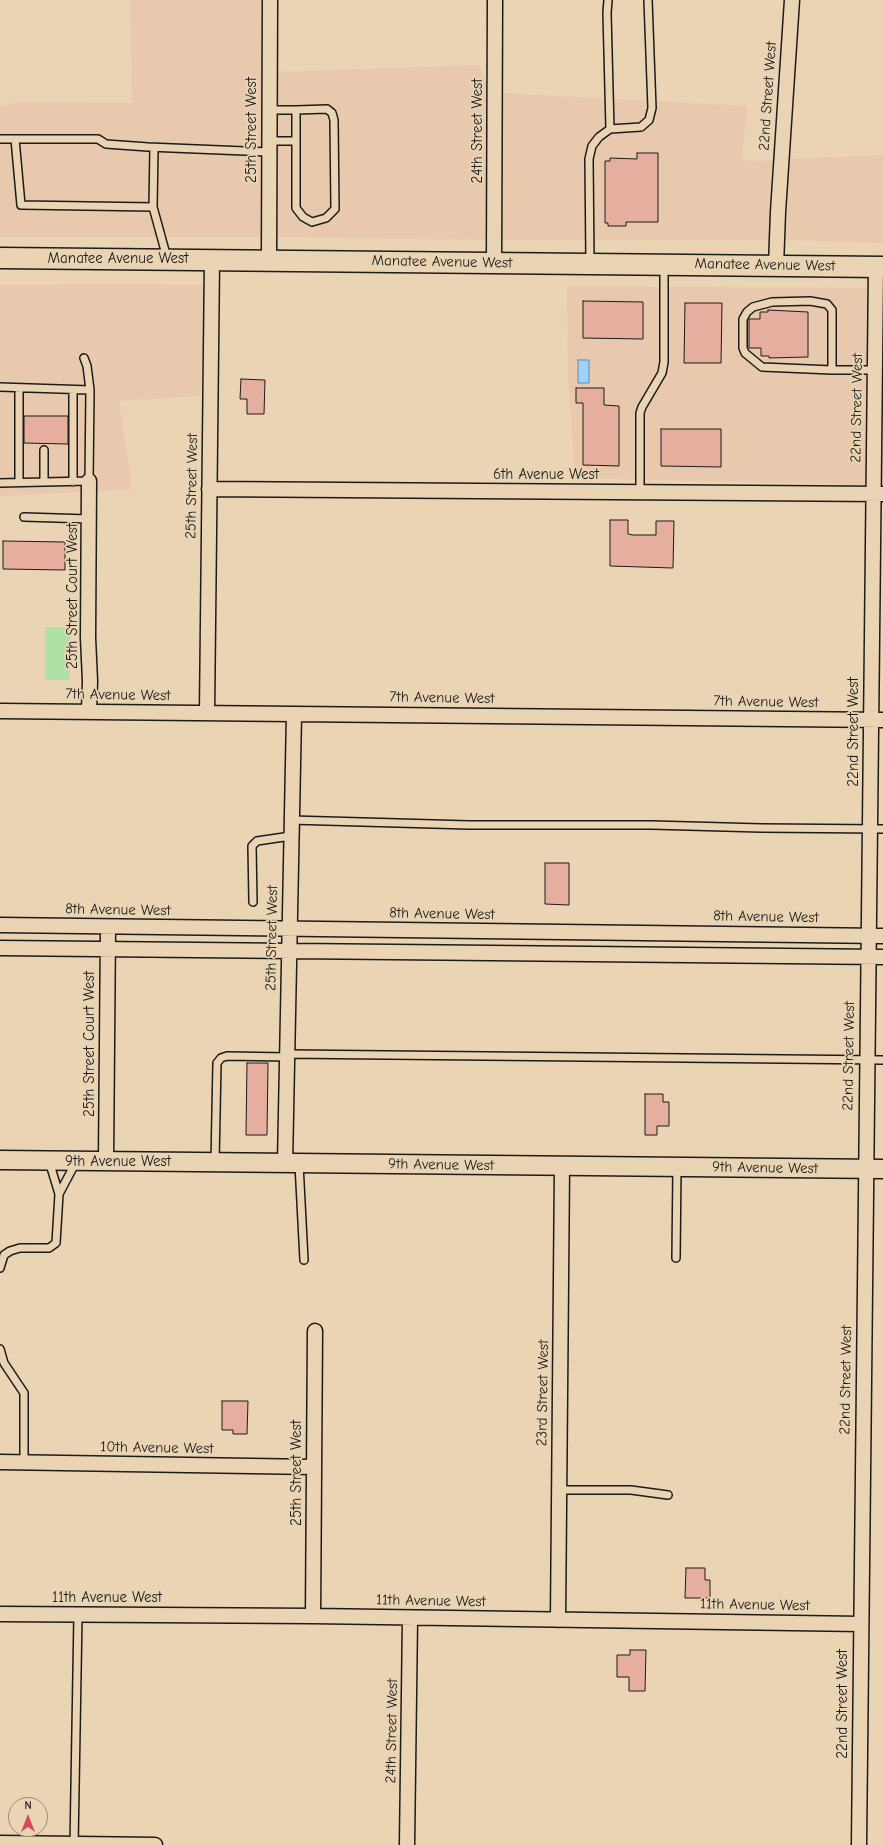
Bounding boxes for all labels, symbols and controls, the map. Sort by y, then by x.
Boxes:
street label: 22nd Street West [755,41,781,151]
street label: 25th Street West [243,77,261,183]
street label: 24th Street West [469,79,487,183]
street label: Manatee Avenue West [48,250,188,268]
street label: Manatee Avenue West [371,252,513,272]
street label: Manatee Avenue West [694,255,836,275]
street label: 22nd Street West [847,353,867,463]
street label: 25th Street West [182,433,202,539]
street label: 6th Avenue West [493,466,599,484]
street label: 25th Street Court West [64,523,82,669]
street label: 22nd Street West [845,677,863,787]
street label: 7th Avenue West [65,685,171,705]
street label: 7th Avenue West [389,688,495,708]
street label: 7th Avenue West [713,692,819,712]
street label: 25th Street West [262,885,282,991]
street label: 8th Avenue West [65,900,171,920]
street label: 8th Avenue West [389,904,495,924]
street label: 8th Avenue West [713,907,819,927]
street label: 25th Street Court West [81,971,99,1117]
street label: 22nd Street West [839,1001,859,1111]
street label: 9th Avenue West [65,1153,171,1171]
street label: 9th Avenue West [388,1155,494,1175]
street label: 9th Avenue West [712,1158,818,1178]
street label: 22nd Street West [836,1325,856,1435]
street label: 23rd Street West [533,1340,553,1446]
street label: 25th Street West [288,1420,306,1526]
street label: 10th Avenue West [100,1438,214,1458]
street label: 11th Avenue West [52,1589,162,1607]
street label: 11th Avenue West [376,1591,486,1611]
street label: 11th Avenue West [700,1595,810,1615]
street label: 22nd Street West [834,1649,852,1759]
street label: 24th Street West [382,1678,402,1784]
north arrow [8,1797,48,1837]
text: N [24,1799,32,1812]

